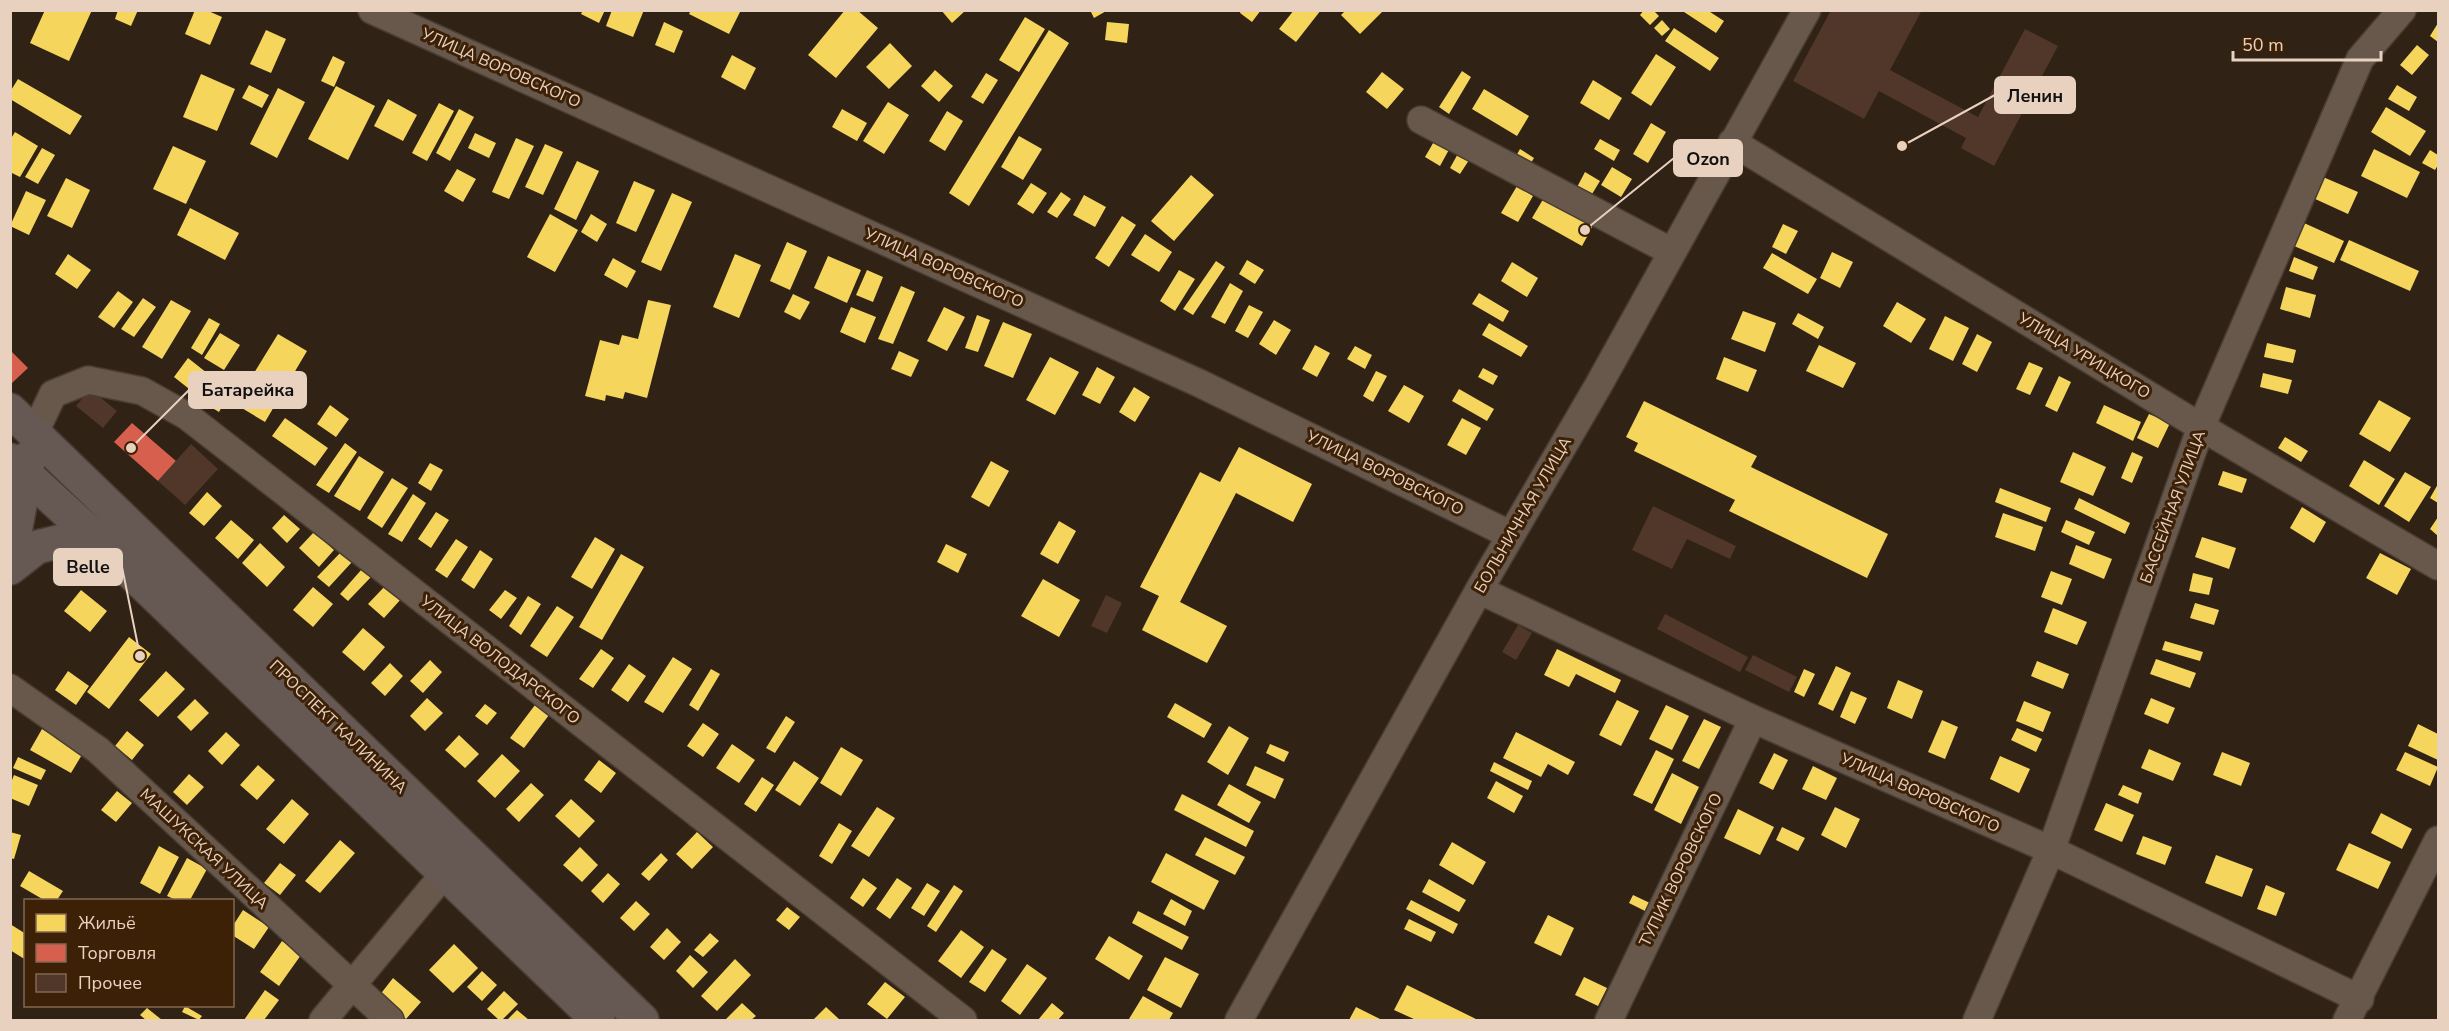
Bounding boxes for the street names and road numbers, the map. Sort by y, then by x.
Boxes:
street label: УЛИЦА ВОРОВСКОГО [417,22,584,113]
street label: УЛИЦА ВОРОВСКОГО [860,222,1027,313]
street label: УЛИЦА УРИЦКОГО [2013,307,2154,404]
street label: УЛИЦА ВОРОВСКОГО [1302,425,1467,521]
street label: БАССЕЙНАЯ УЛИЦА [2135,427,2211,587]
street label: БОЛЬНИЧНАЯ УЛИЦА [1469,433,1577,597]
street label: УЛИЦА ВОЛОДАРСКОГО [415,590,585,729]
street label: ПРОСПЕКТ КАЛИНИНА [264,655,412,799]
street label: УЛИЦА ВОРОВСКОГО [1836,747,2003,838]
street label: МАШУКСКАЯ УЛИЦА [135,784,273,915]
street label: ТУПИК ВОРОВСКОГО [1634,790,1728,950]

